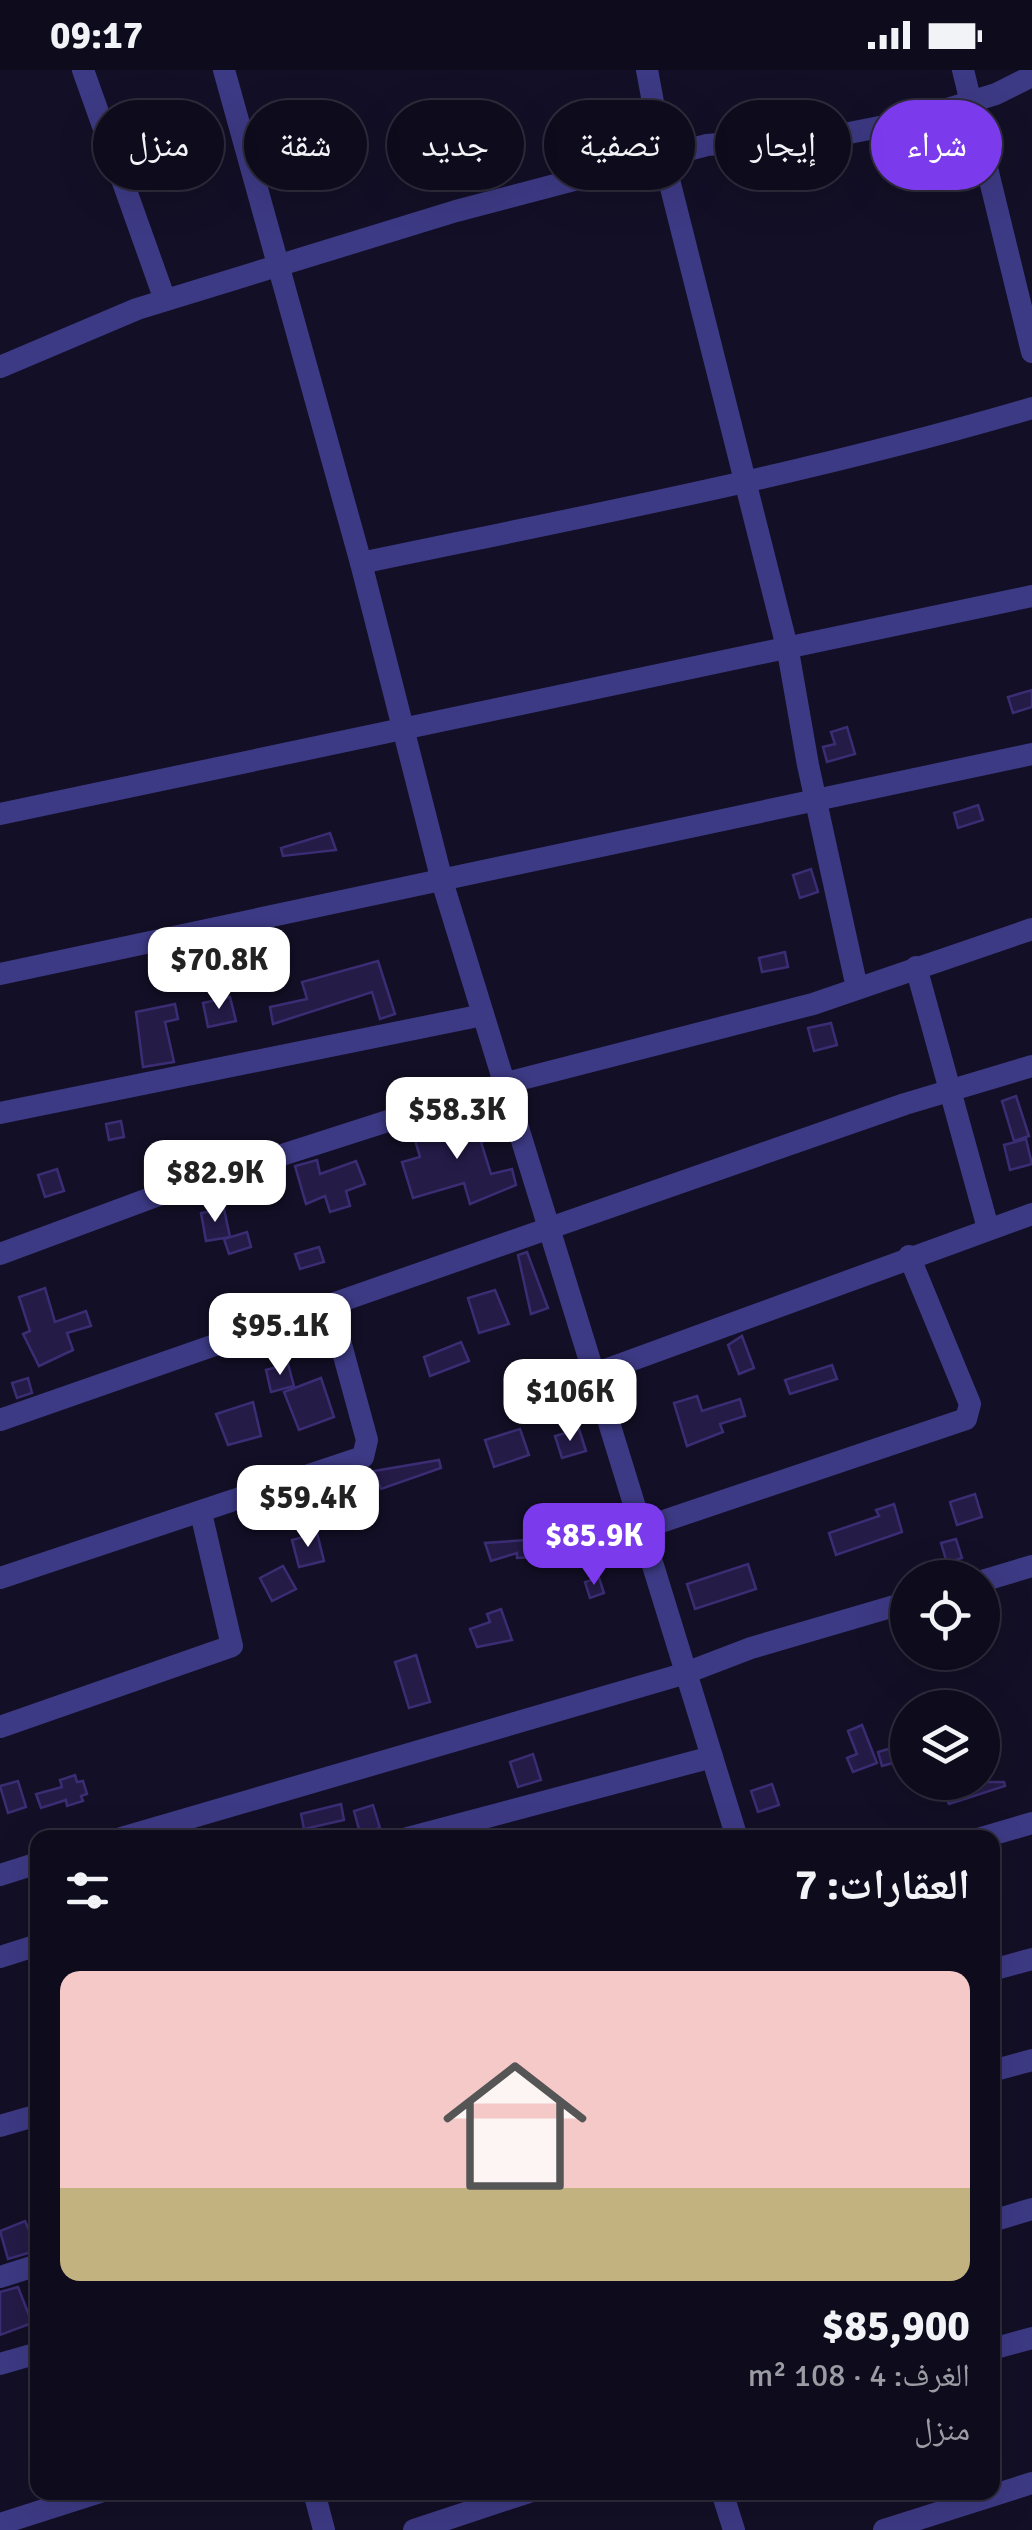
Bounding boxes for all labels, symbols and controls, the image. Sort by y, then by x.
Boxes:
text: 09:17 [50,12,143,59]
chip: منزل [93,100,224,190]
chip: شقة [244,100,367,190]
chip: جديد [387,100,524,190]
chip: تصفية [544,100,695,190]
chip: إيجار [715,100,851,190]
chip: شراء [871,100,1002,190]
pin: $70.8K [138,927,300,1012]
text: $70.8K [170,940,268,979]
pin: $58.3K [376,1077,538,1162]
text: $58.3K [408,1090,506,1129]
pin: $82.9K [134,1140,296,1225]
text: $82.9K [166,1153,264,1192]
pin: $95.1K [199,1293,361,1378]
text: $95.1K [231,1306,329,1345]
pin: $106K [500,1359,640,1444]
text: $106K [526,1372,614,1411]
pin: $59.4K [227,1465,389,1550]
text: $59.4K [259,1478,357,1517]
pin: $85.9K [513,1503,675,1588]
text: $85.9K [545,1516,643,1555]
map controls [890,1560,1000,1800]
button: locate [890,1560,1000,1670]
button: layers [890,1690,1000,1800]
text: العقارات: 7 [795,1860,970,1911]
icon: filters [60,1863,115,1918]
icon: home [425,2036,605,2216]
text: $85,900 [822,2301,970,2352]
text: الغرف: 4 · 108 m² [748,2356,970,2395]
text: منزل [914,2410,970,2449]

